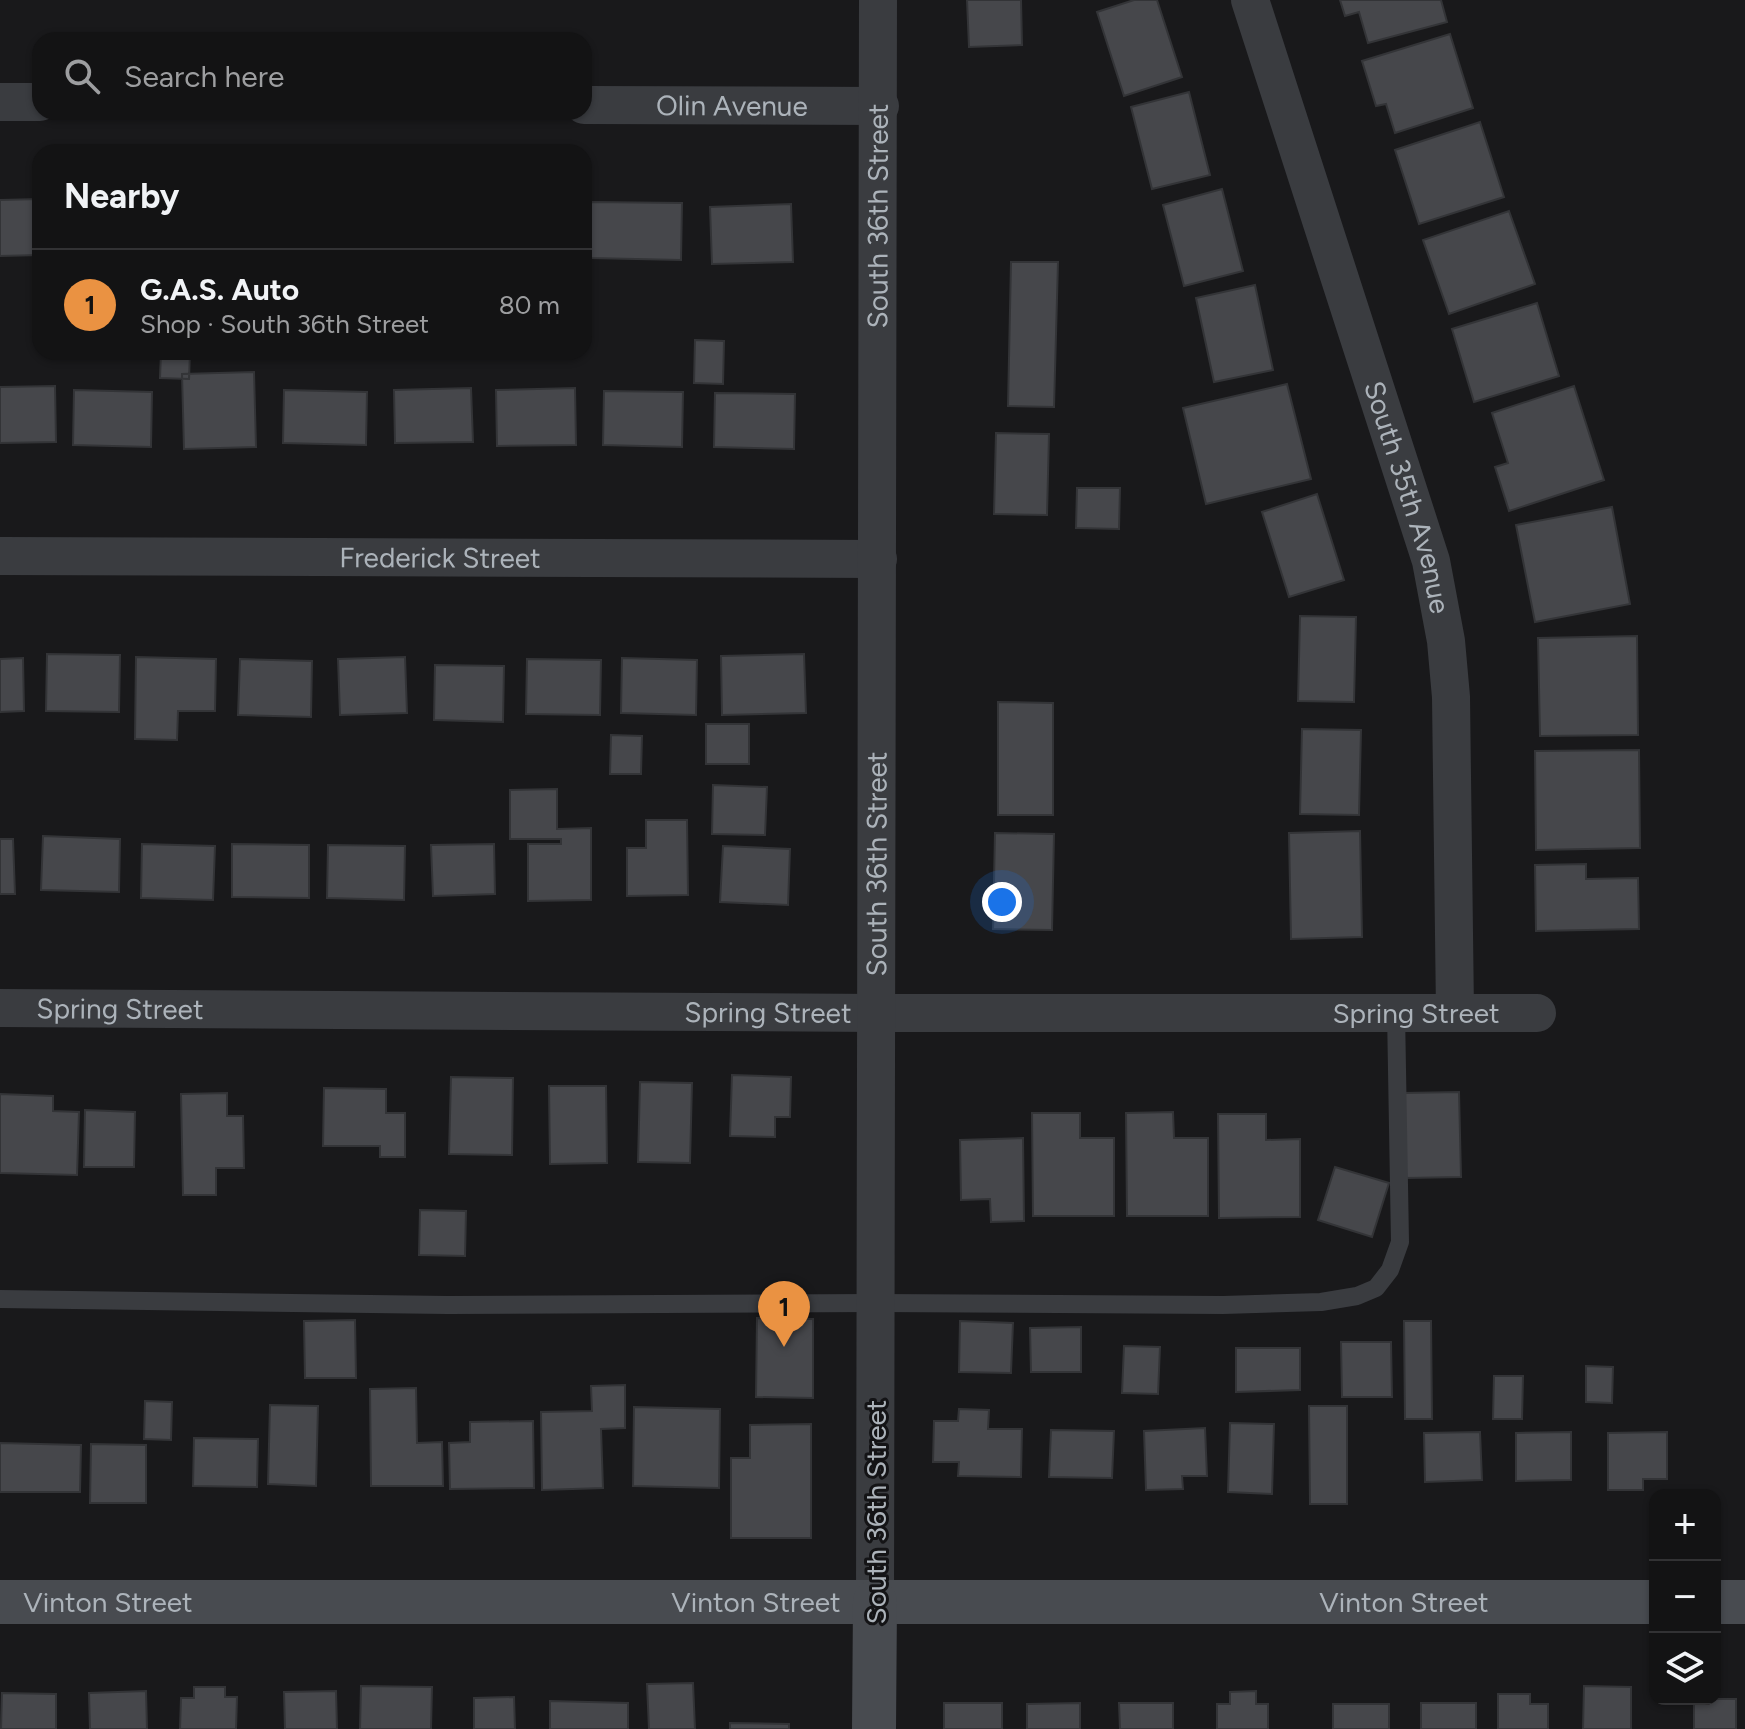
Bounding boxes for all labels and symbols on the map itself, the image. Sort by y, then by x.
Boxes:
street label: Olin Avenue [656,88,808,123]
street label: South 36th Street [860,104,895,328]
street label: South 35th Avenue [1357,377,1458,616]
street label: Frederick Street [339,540,541,575]
street label: South 36th Street [859,752,894,976]
your location [982,882,1022,922]
street label: Spring Street [36,991,204,1026]
street label: Spring Street [684,995,852,1030]
street label: Spring Street [1332,996,1500,1030]
pin: 1 [758,1281,810,1347]
street label: South 36th Street [859,1400,893,1624]
street label: Vinton Street [23,1585,193,1619]
street label: Vinton Street [671,1585,841,1619]
street label: Vinton Street [1319,1585,1489,1619]

